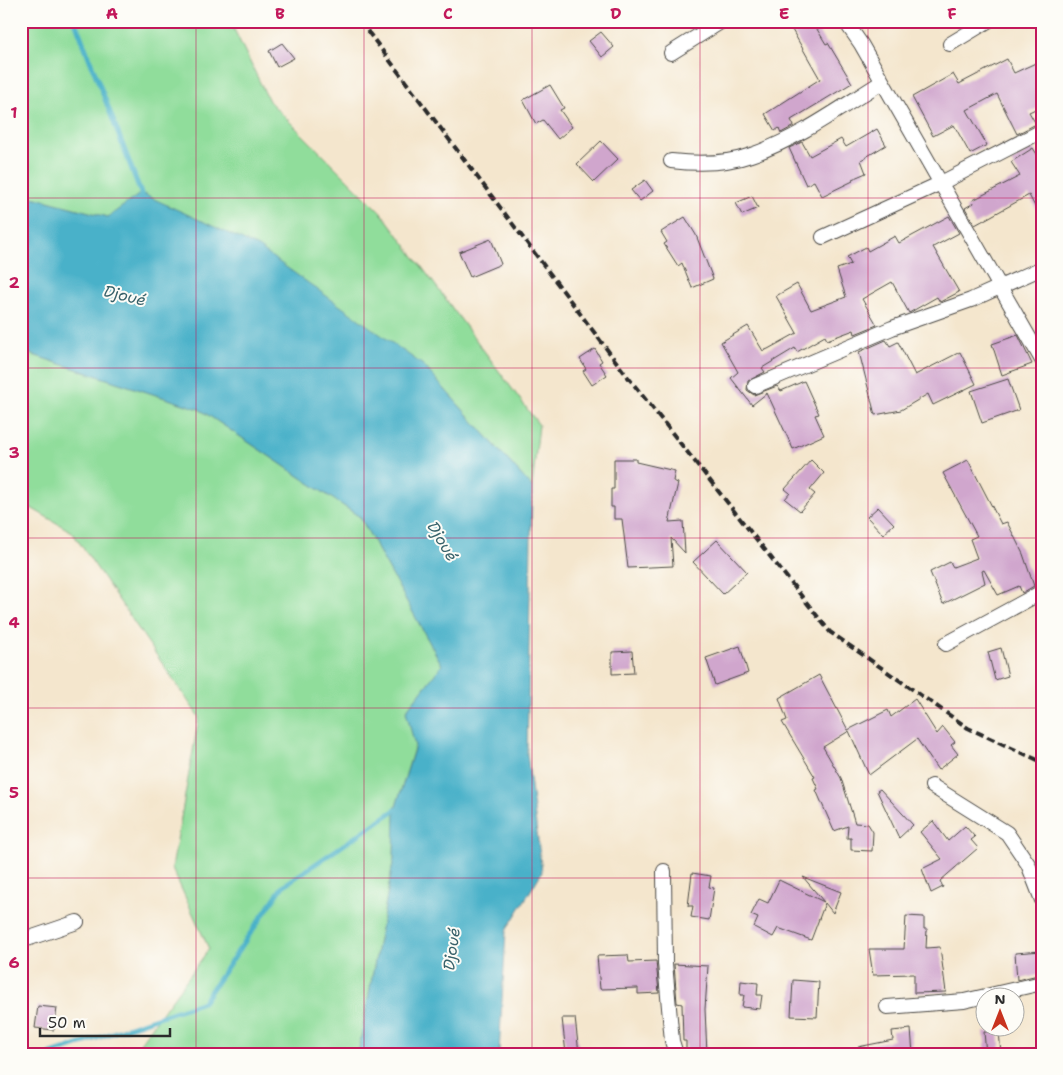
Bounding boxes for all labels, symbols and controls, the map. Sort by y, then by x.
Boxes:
text: A [106,3,118,24]
text: B [275,3,285,24]
text: C [443,3,453,24]
text: D [610,3,622,24]
text: E [779,3,789,24]
text: F [947,3,957,24]
text: 1 [10,102,18,123]
text: 2 [8,272,20,293]
water label: Djoué [102,280,148,311]
text: 3 [8,442,20,463]
water label: Djoué [423,518,463,565]
text: 4 [8,612,20,633]
text: 5 [9,782,19,803]
water label: Djoué [438,926,465,972]
text: 6 [8,952,20,973]
north arrow [976,988,1026,1038]
text: N [994,990,1006,1008]
scale bar [40,1005,170,1037]
text: 50 m [48,1013,86,1033]

